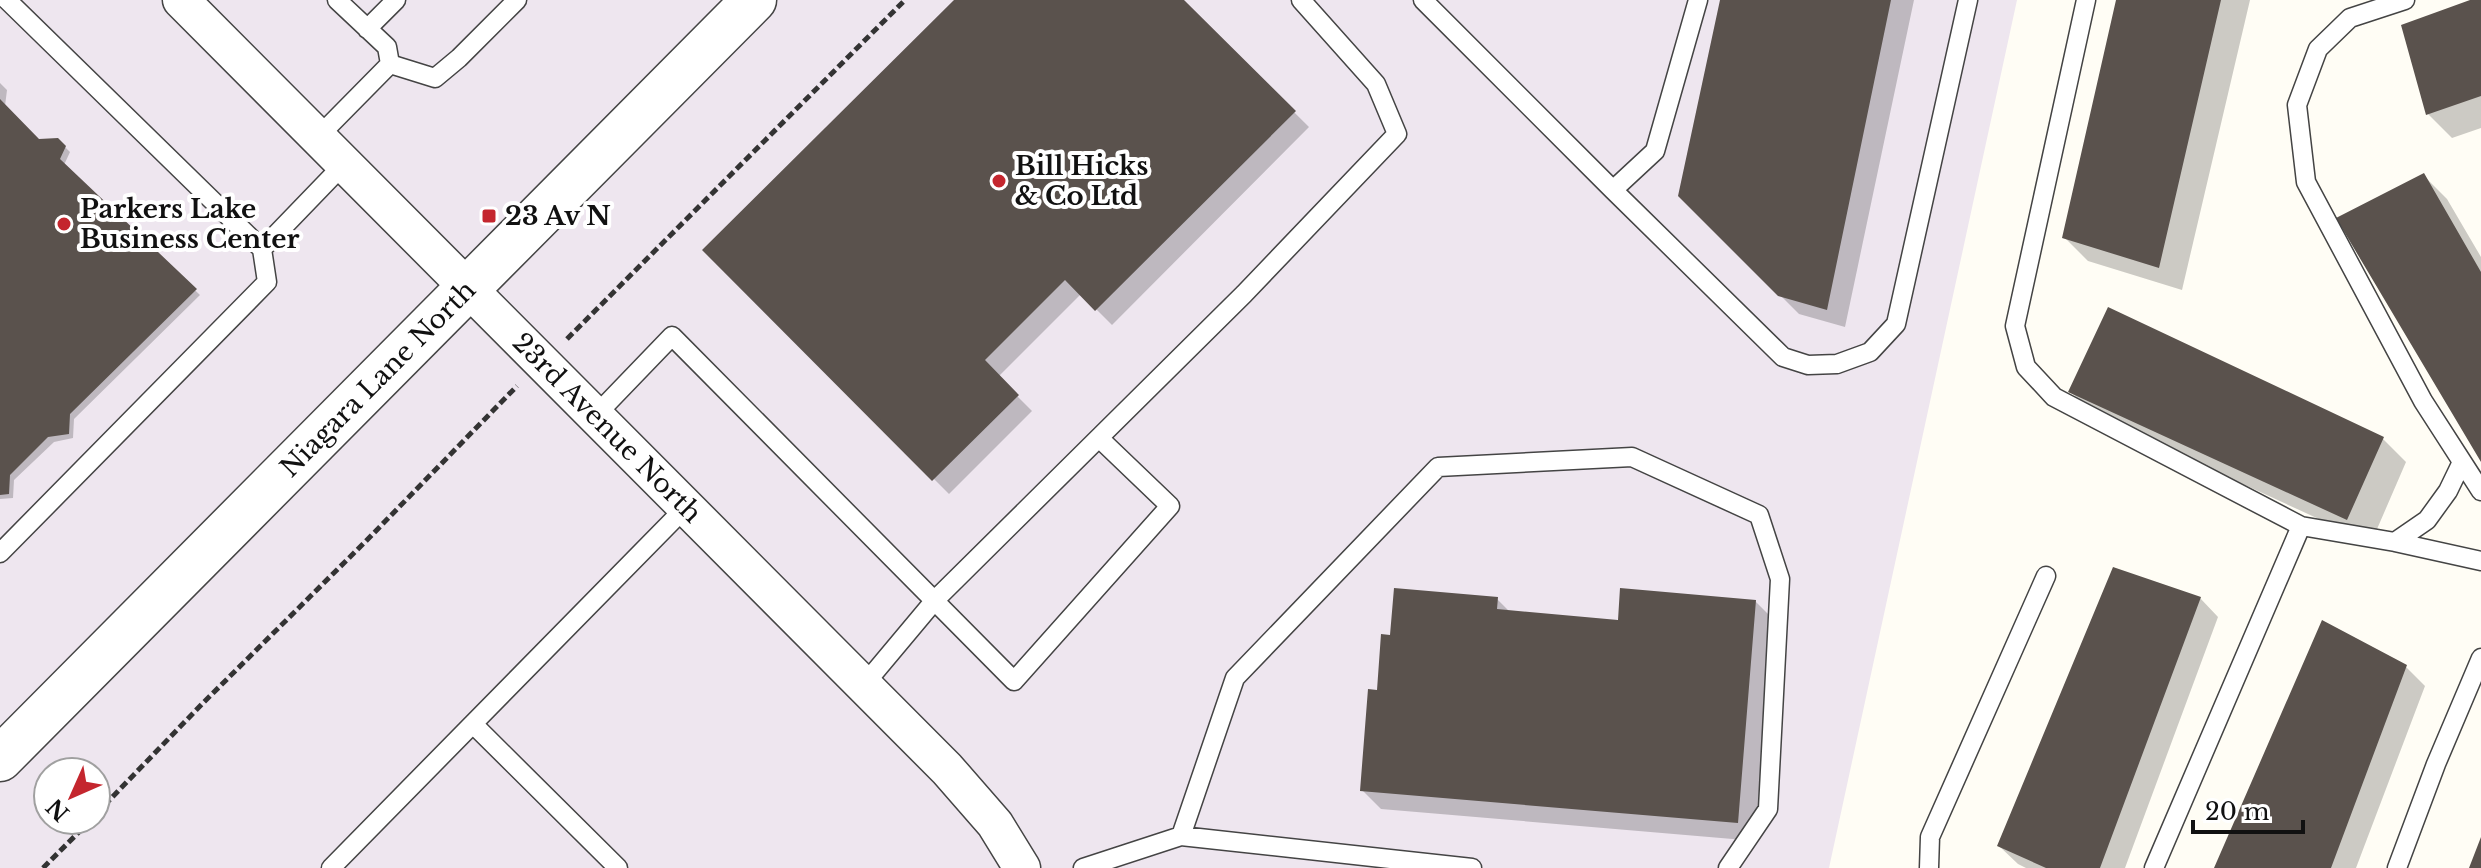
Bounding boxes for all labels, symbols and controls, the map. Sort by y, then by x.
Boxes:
place label: Bill Hicks & Co Ltd [1015,150,1148,212]
marker: Bill Hicks & Co Ltd [990,172,1008,190]
place label: Parkers Lake Business Center [80,193,299,255]
place label: 23 Av N [505,200,611,232]
marker: 23 Av N [480,207,498,225]
marker: Parkers Lake Business Center [55,215,73,233]
street label: Niagara Lane North [273,274,482,484]
street label: 23rd Avenue North [506,326,708,529]
north arrow [32,756,112,836]
scale bar [2193,784,2303,834]
text: N [41,793,75,827]
text: 20 m [2205,797,2270,826]

